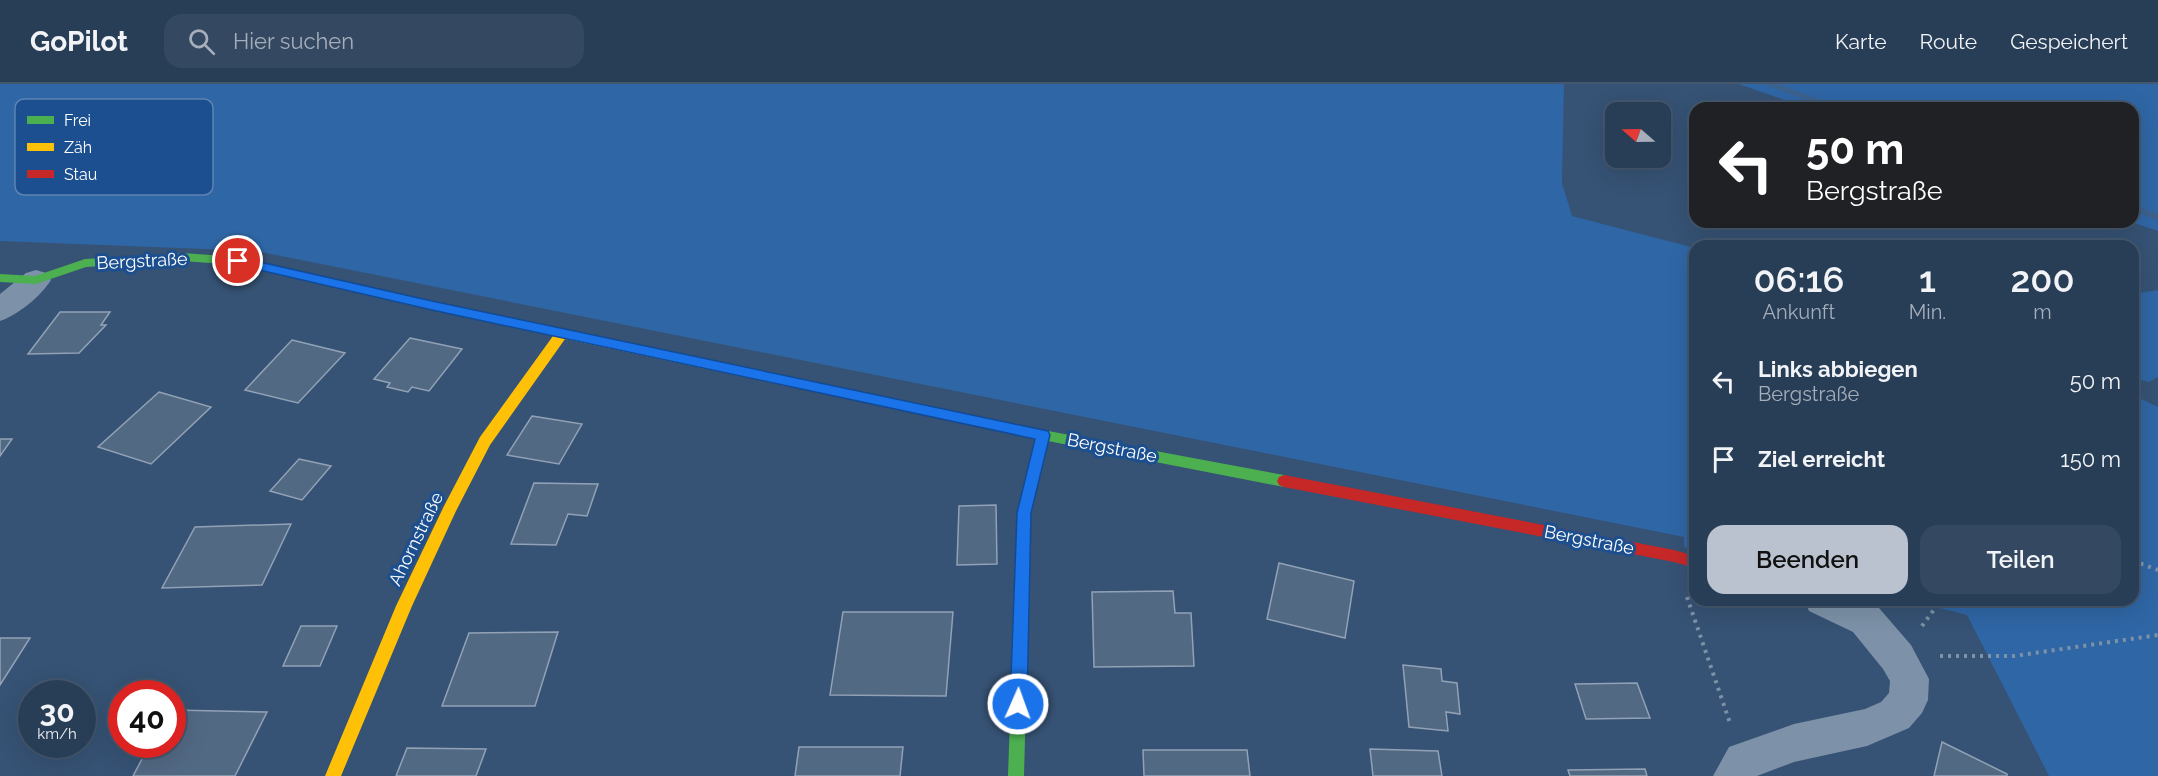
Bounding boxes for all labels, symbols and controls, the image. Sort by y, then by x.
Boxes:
search box [164,14,584,68]
text: GoPilot [30,25,128,58]
icon: search [185,25,218,58]
text: Hier suchen [233,28,354,54]
text: Karte [1835,29,1887,54]
text: Route [1920,29,1977,54]
text: Gespeichert [2010,29,2128,54]
legend [15,99,213,195]
north arrow [1605,102,1671,168]
map controls [1605,102,1671,168]
text: Frei [64,111,91,130]
text: 50 m [1806,125,1904,174]
icon: left [1707,126,1785,204]
text: Zäh [64,138,92,157]
text: Stau [64,165,97,184]
text: Bergstraße [1806,175,1943,206]
pin [212,235,263,286]
icon: arrive [221,244,254,277]
street label: Bergstraße [96,248,188,273]
text: 06:16 [1753,258,1844,300]
text: 1 [1919,258,1936,300]
text: 200 [2011,258,2075,300]
text: Ankunft [1763,300,1835,324]
text: Min. [1909,300,1946,324]
text: m [2033,300,2052,324]
text: Links abbiegen [1758,356,1918,382]
icon: left [1707,365,1740,398]
text: 50 m [2070,368,2121,394]
text: Bergstraße [1758,382,1859,406]
street label: Bergstraße [1065,429,1159,467]
icon: arrive [1707,443,1740,476]
text: Ziel erreicht [1758,446,1885,472]
text: 150 m [2060,446,2121,472]
street label: Ahornstraße [384,488,447,589]
street label: Bergstraße [1542,521,1636,559]
button: Beenden [1707,525,1908,594]
button: Teilen [1920,525,2121,594]
position arrow [986,672,1050,736]
speed limit sign: 40 [108,680,186,758]
text: 30 [39,694,75,729]
text: km/h [37,725,77,743]

